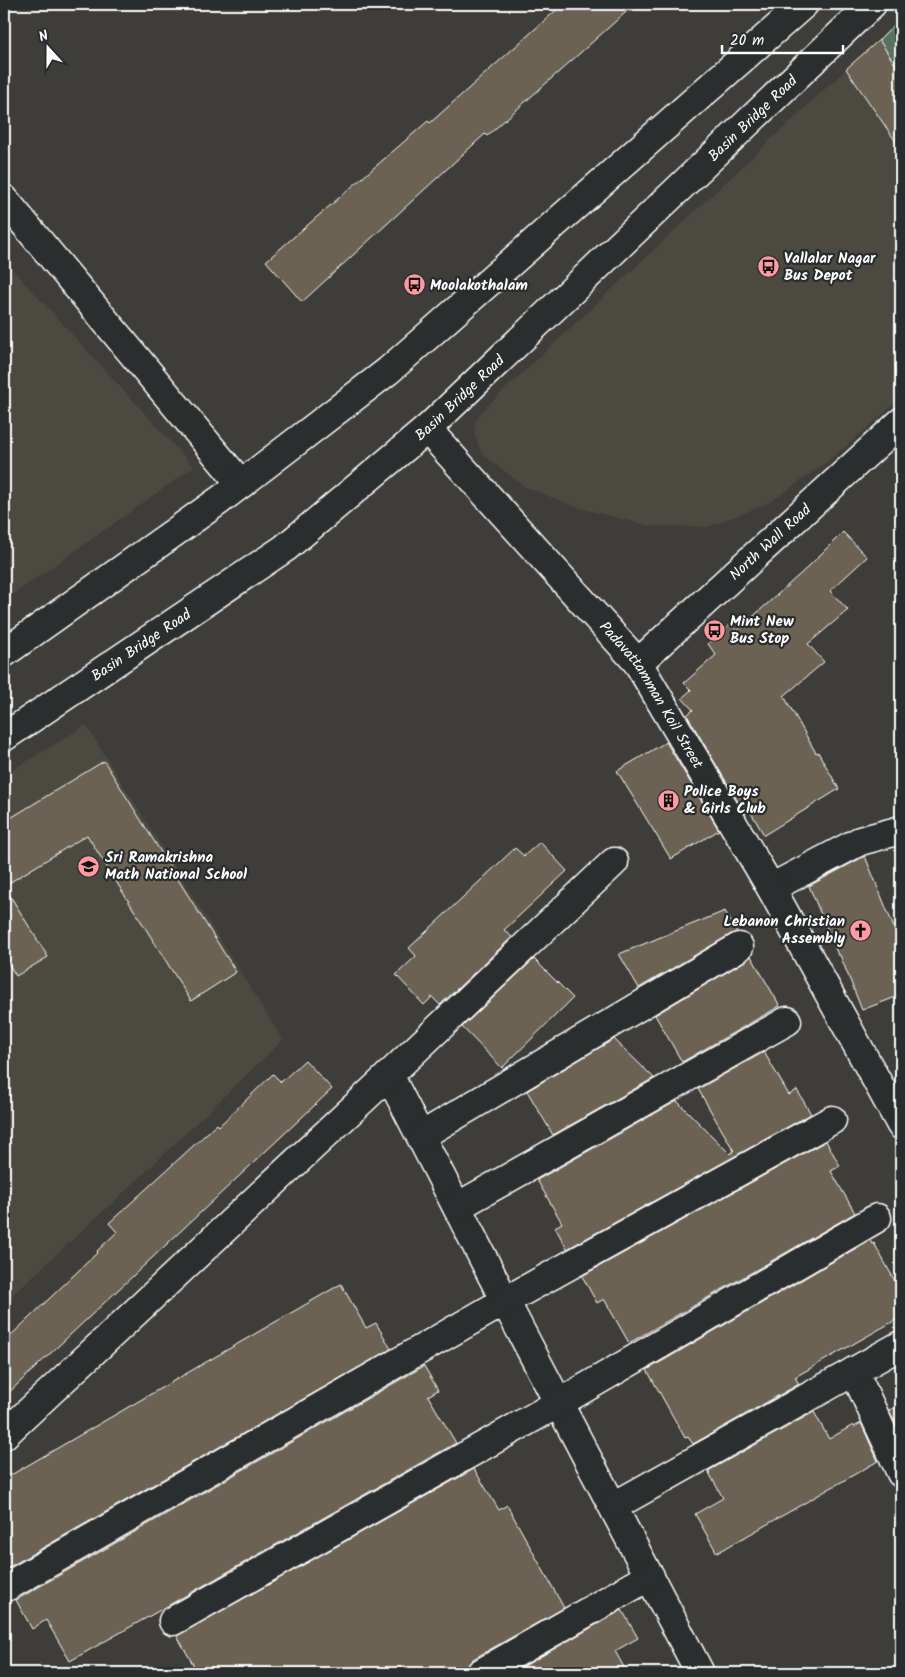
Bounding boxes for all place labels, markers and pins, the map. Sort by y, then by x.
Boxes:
place label: Vallalar Nagar Bus Depot [784,247,876,288]
bus stop icon: Vallalar Nagar Bus Depot [756,255,780,279]
bus stop icon: Moolakothalam [402,273,426,297]
place label: Moolakothalam [430,274,528,298]
place label: Mint New Bus Stop [730,610,794,651]
bus stop icon: Mint New Bus Stop [702,618,726,642]
place label: Police Boys & Girls Club [684,780,766,821]
building icon: Police Boys & Girls Club [656,788,680,812]
place label: Sri Ramakrishna Math National School [105,846,247,887]
school or university icon: Sri Ramakrishna Math National School [77,854,101,878]
place label: Lebanon Christian Assembly [723,910,845,951]
church icon: Lebanon Christian Assembly [849,918,873,942]

